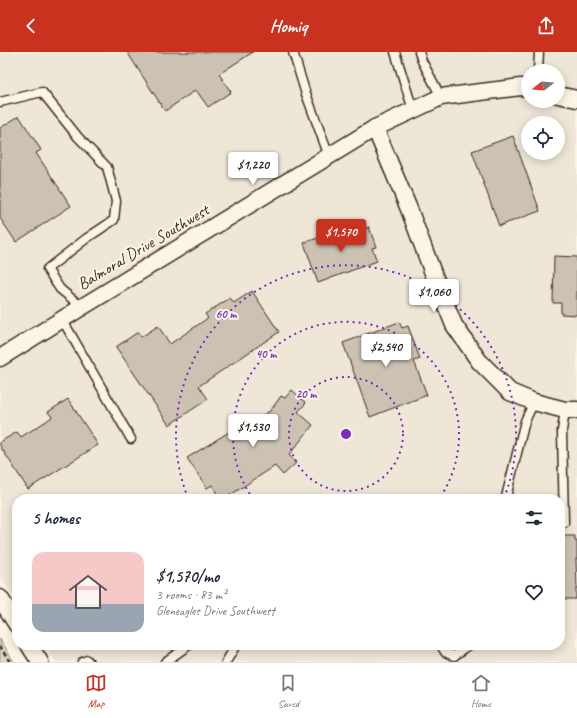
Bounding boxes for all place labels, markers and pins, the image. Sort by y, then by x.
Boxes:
pin: $1,220 [220,152,286,186]
pin: $1,570 [308,219,374,253]
pin: $1,060 [401,279,467,313]
pin: $2,540 [353,334,419,368]
pin: $1,530 [220,414,286,448]
centre of rings [339,427,353,441]

